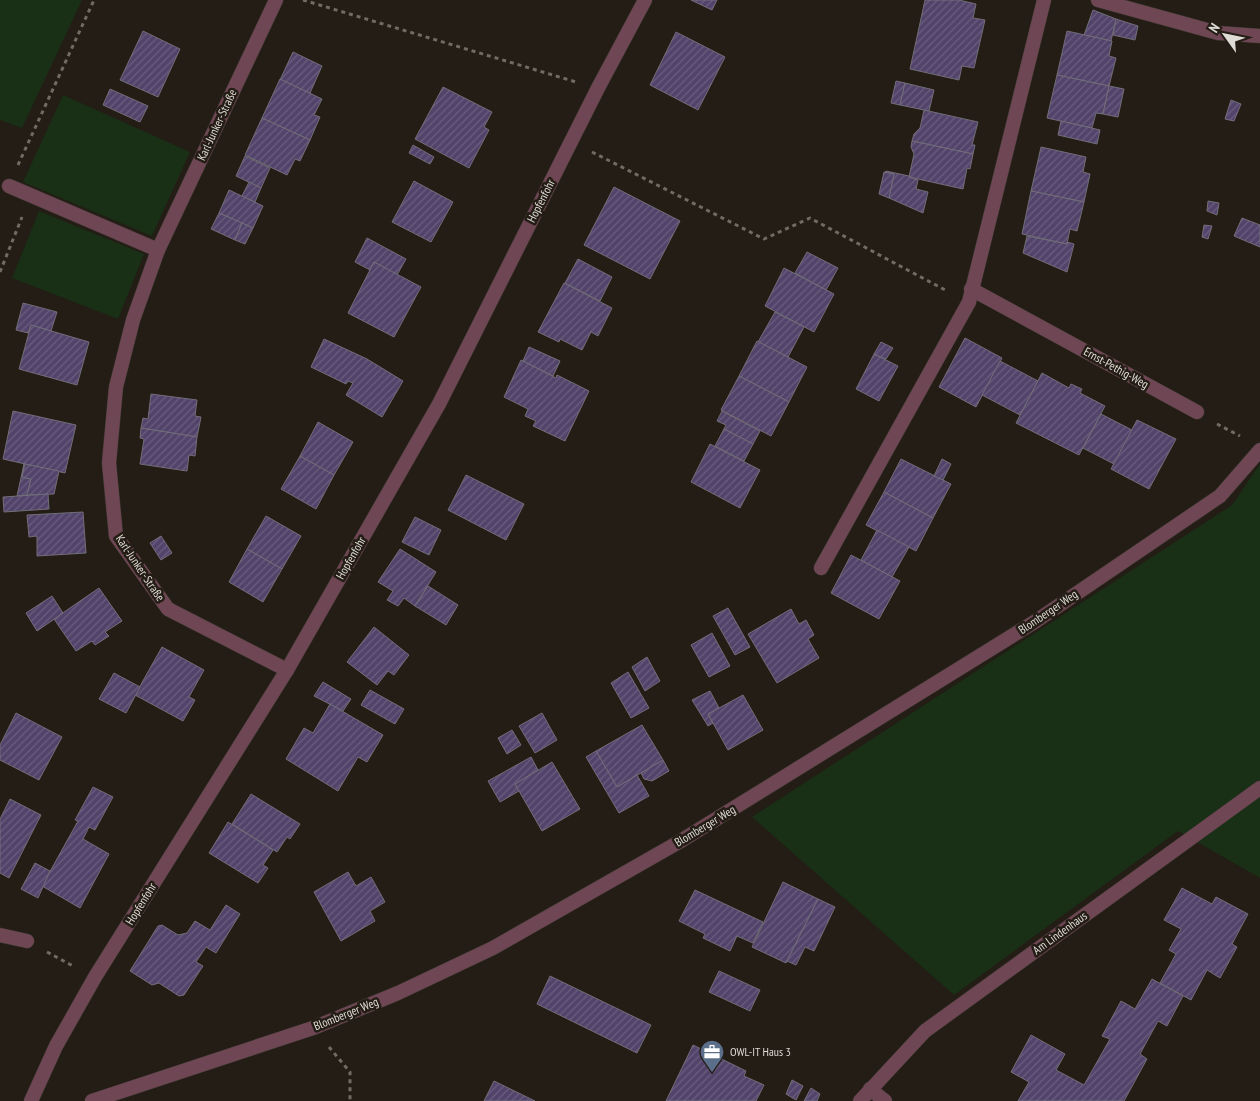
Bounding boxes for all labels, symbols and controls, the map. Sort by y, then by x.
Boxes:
north arrow [1200,10,1250,60]
text: N [1204,20,1224,36]
street label: Karl-Junker-Straße [193,87,240,163]
street label: Hopfenfohr [523,176,558,225]
street label: Ernst-Pethig-Weg [1081,344,1151,392]
street label: Karl-Junker-Straße [113,532,168,604]
street label: Hopfenfohr [332,533,369,582]
street label: Blomberger Weg [1015,586,1080,637]
street label: Blomberger Weg [672,802,738,850]
street label: Hopfenfohr [122,879,160,927]
street label: Am Lindenhaus [1030,908,1090,957]
street label: Blomberger Weg [311,994,380,1033]
office icon: OWL-IT Haus 3 [699,1039,725,1073]
place label: OWL-IT Haus 3 [730,1044,791,1059]

